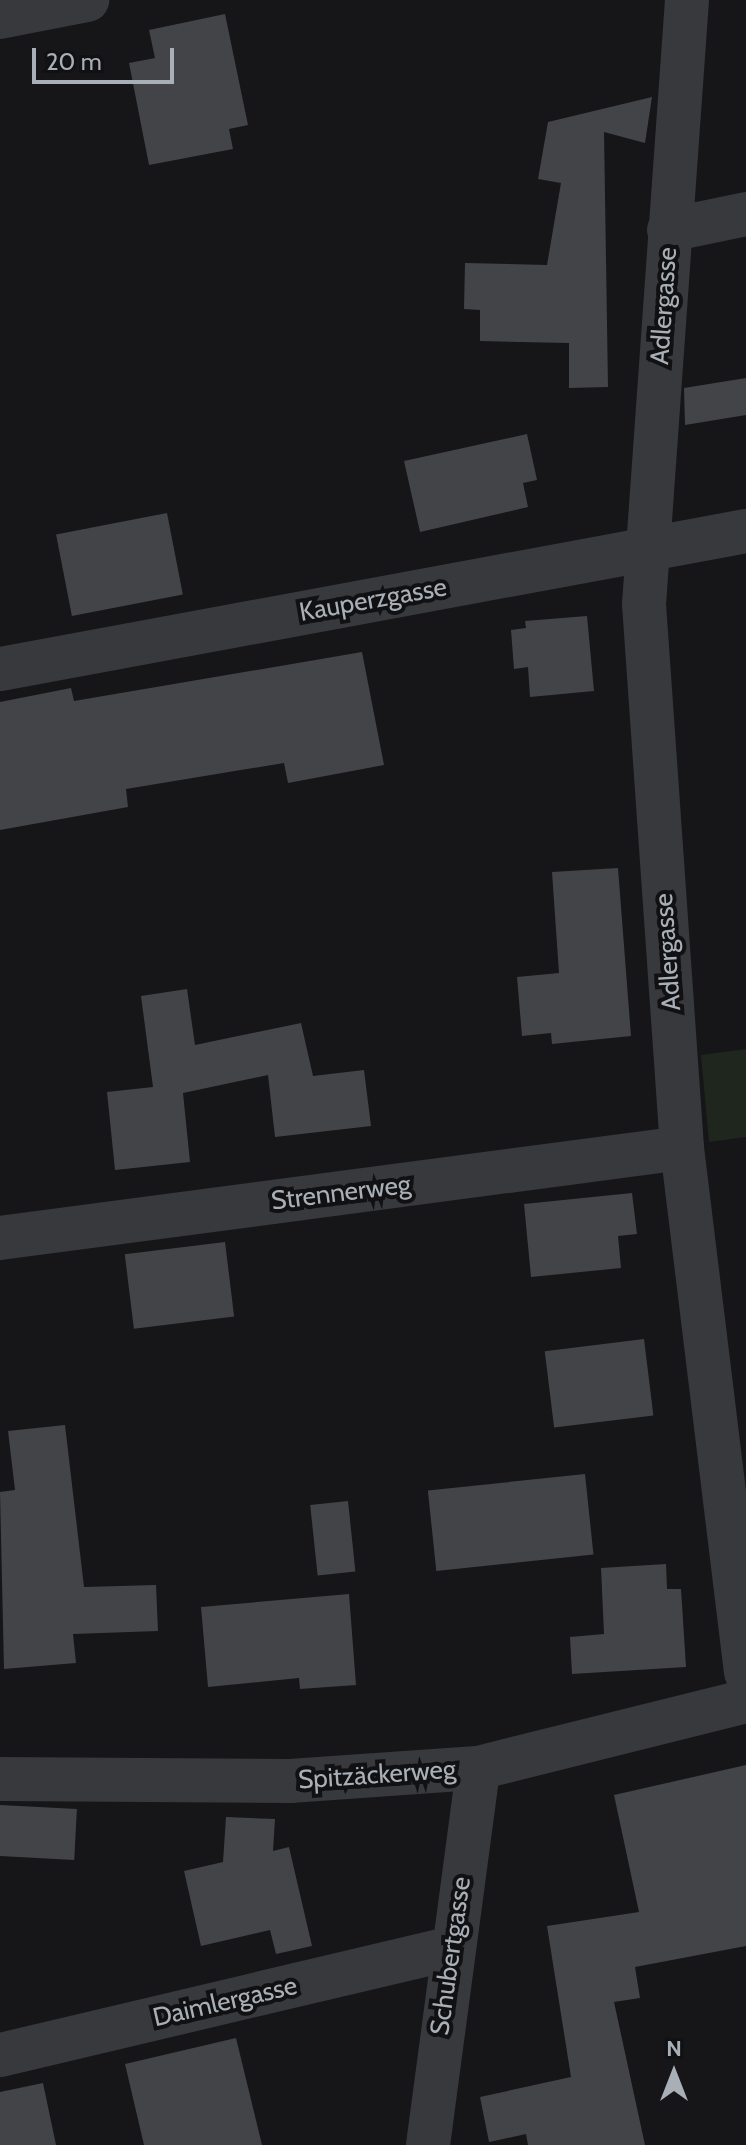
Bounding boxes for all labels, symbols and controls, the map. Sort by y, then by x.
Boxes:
scale bar [36,32,178,82]
text: 20 m [46,47,102,76]
street label: Adlergasse [644,246,684,366]
street label: Kauperzgasse [297,572,449,628]
street label: Adlergasse [648,892,688,1012]
street label: Strennerweg [269,1169,413,1217]
street label: Spitzäckerweg [297,1754,457,1796]
street label: Schubertgasse [424,1875,478,2037]
street label: Daimlergasse [150,1970,300,2034]
north arrow [634,2033,714,2113]
text: N [666,2035,682,2062]

